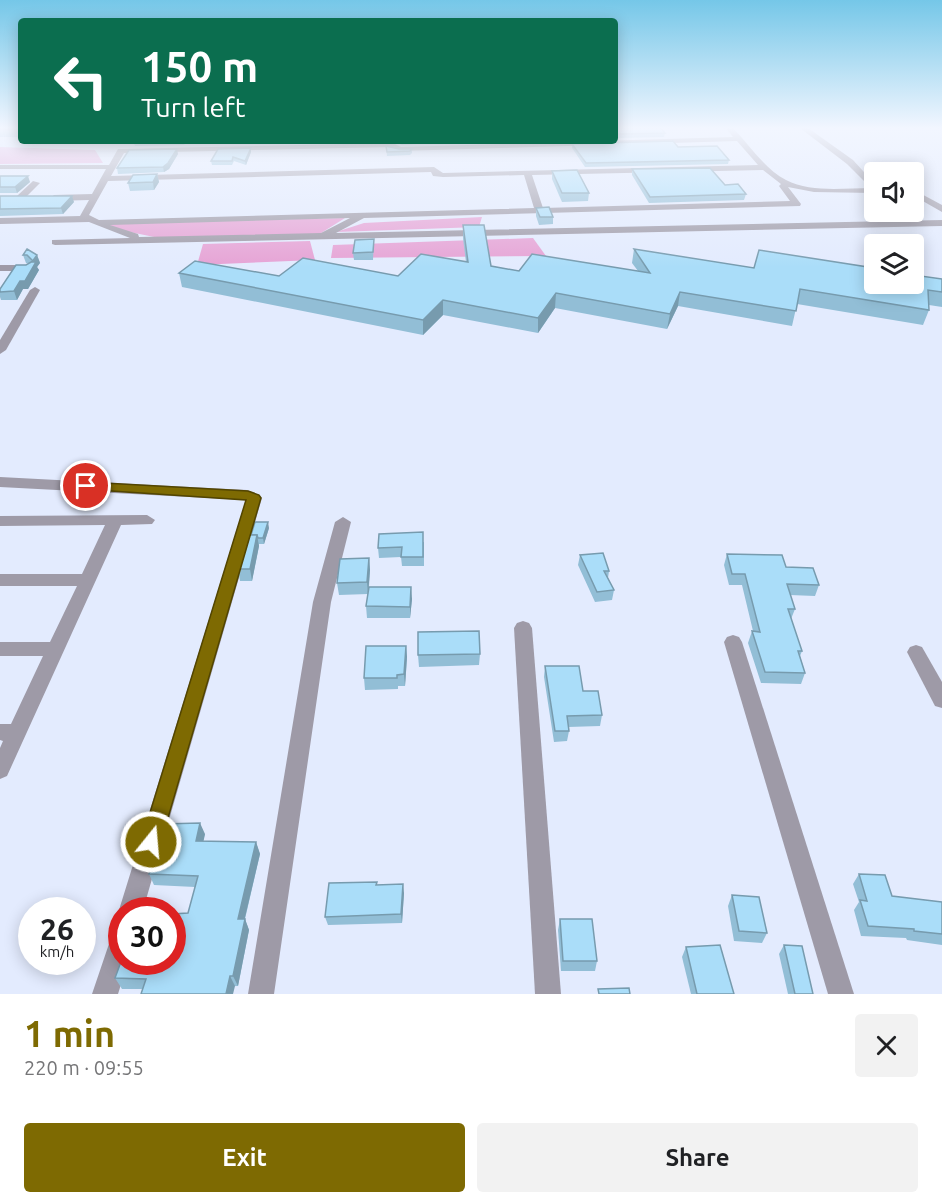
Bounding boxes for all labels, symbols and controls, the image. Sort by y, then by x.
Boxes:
icon: left [42,42,120,120]
text: 150 m [141,43,258,90]
text: Turn left [141,92,245,122]
map controls [864,162,924,294]
button: sound [864,162,924,222]
button: layers [864,234,924,294]
pin [60,460,111,511]
icon: arrive [69,469,102,502]
position arrow [119,810,183,874]
speed limit sign: 30 [108,897,186,975]
text: 26 [40,912,74,946]
text: km/h [40,943,74,960]
text: 1 min [24,1013,115,1054]
button: close [855,1014,918,1077]
text: 220 m · 09:55 [24,1056,144,1079]
button: Exit [24,1123,465,1192]
button: Share [477,1123,918,1192]

